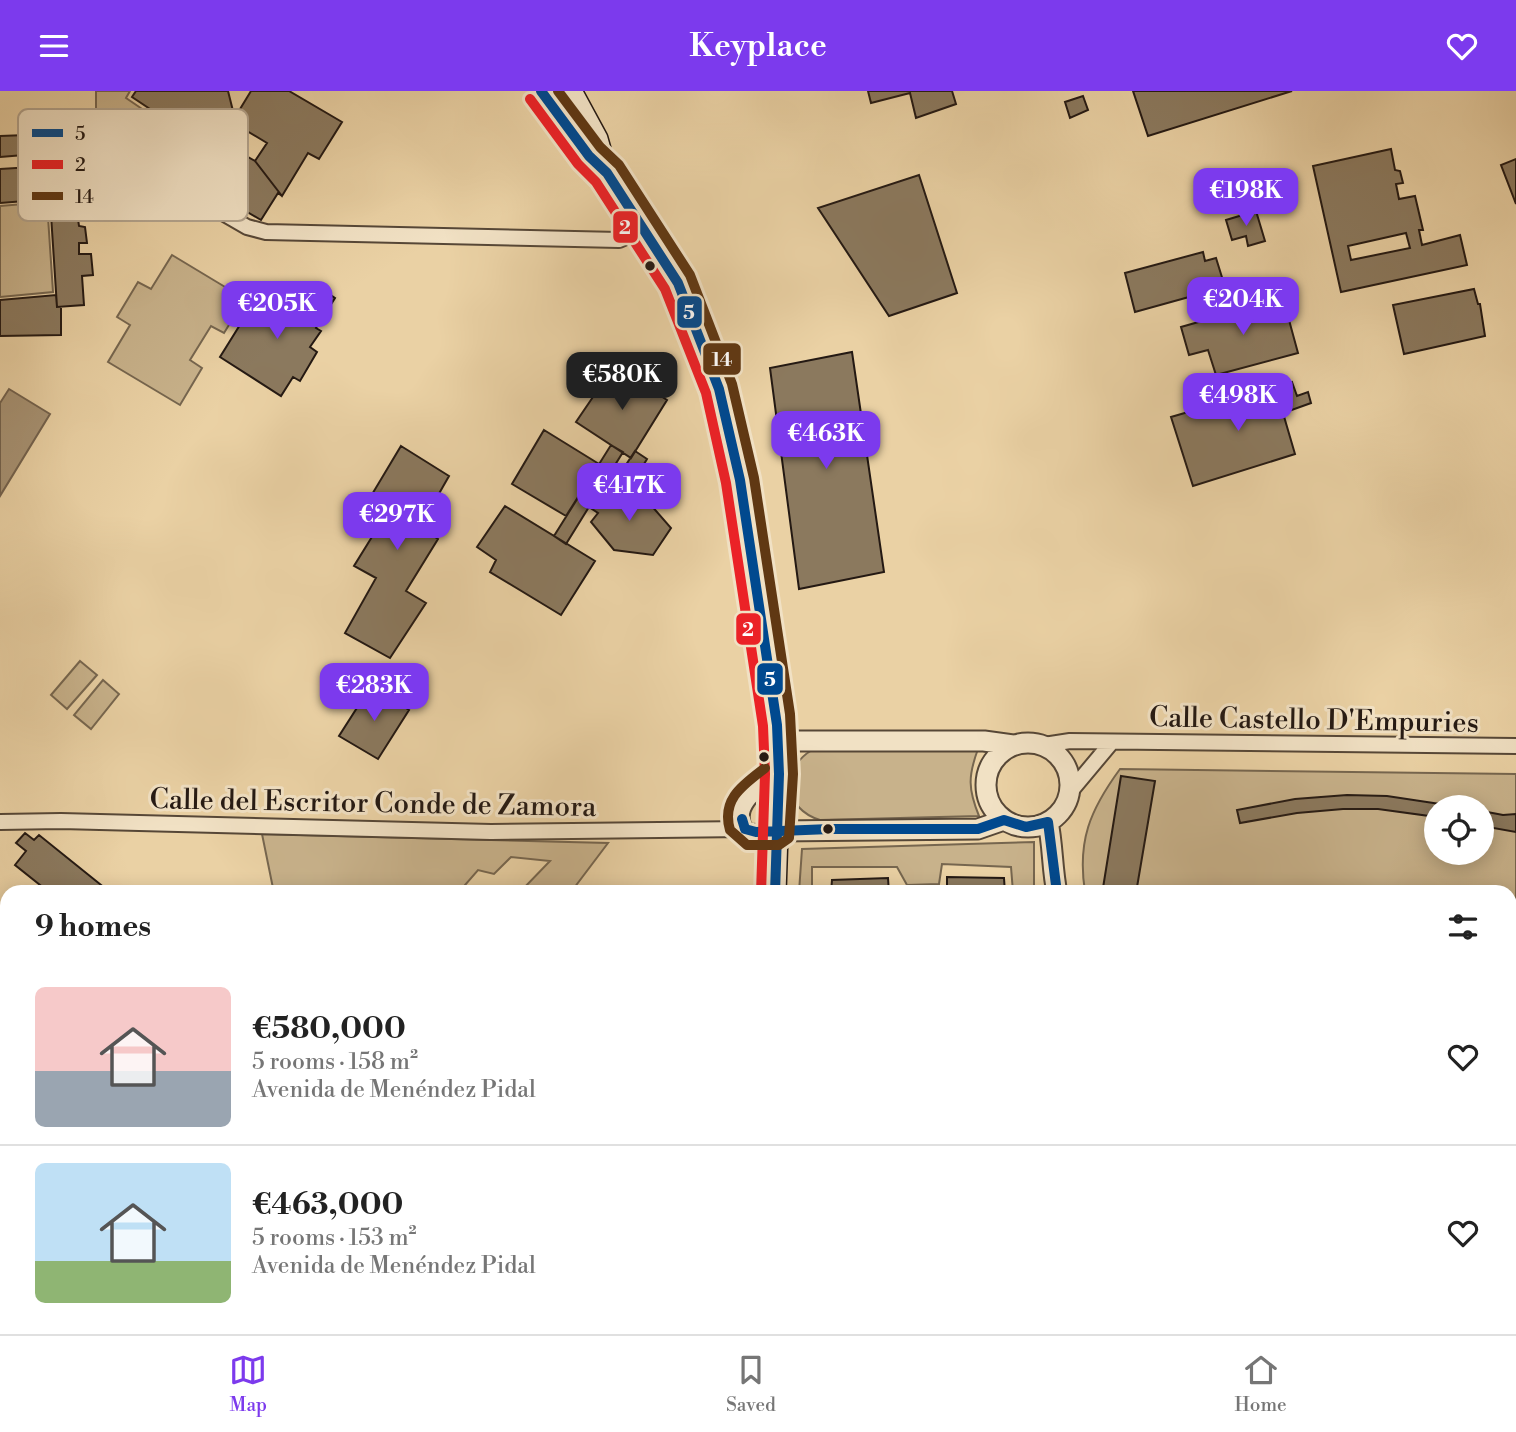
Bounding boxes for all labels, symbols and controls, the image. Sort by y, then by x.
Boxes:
text: Keyplace [689,26,827,66]
icon: menu [35,27,73,65]
icon: heart [1443,27,1481,65]
legend [18,109,248,221]
text: 5 [75,122,85,146]
text: 2 [75,153,86,177]
pin: €198K [1197,169,1295,228]
text: €198K [1209,177,1283,205]
text: 14 [75,185,94,209]
line badge: 2 [612,210,639,244]
text: 2 [619,216,631,240]
unlabelled marker [643,259,657,273]
pin: €204K [1194,278,1292,337]
pin: €205K [228,281,326,341]
text: €204K [1203,286,1283,314]
text: €205K [238,290,316,318]
line badge: 5 [676,295,703,329]
text: 5 [683,301,695,325]
line badge: 14 [702,342,742,376]
text: 14 [711,348,733,372]
pin: €580K [573,353,671,412]
text: €580K [582,361,662,389]
pin: €498K [1189,373,1287,433]
text: €498K [1199,382,1277,410]
pin: €463K [777,411,875,471]
text: €463K [787,420,865,448]
pin: €417K [580,463,678,523]
text: €417K [593,472,665,500]
pin: €297K [348,493,446,552]
text: €297K [359,501,435,529]
line badge: 2 [735,612,762,646]
text: 2 [742,618,754,642]
line badge: 5 [756,662,784,696]
pin: €283K [325,663,423,723]
text: 5 [764,668,776,692]
text: €283K [336,672,412,700]
street label: Calle Castello D'Empuries [1149,700,1479,741]
unlabelled marker [757,750,771,764]
street label: Calle del Escritor Conde de Zamora [149,782,597,825]
map controls [1424,795,1494,865]
button: locate [1424,795,1494,865]
unlabelled marker [821,822,835,836]
text: 9 homes [35,908,151,946]
icon: filters [1444,908,1482,946]
text: €580,000 [252,1010,406,1048]
icon: home [91,1015,175,1099]
icon: heart [1444,1038,1482,1076]
text: 5 rooms · 158 m² [252,1048,418,1076]
text: Avenida de Menéndez Pidal [252,1076,536,1104]
text: €463,000 [252,1186,403,1224]
icon: home [91,1191,175,1275]
icon: heart [1444,1214,1482,1252]
text: 5 rooms · 153 m² [252,1224,417,1252]
text: Avenida de Menéndez Pidal [252,1252,536,1280]
tab: Map [229,1351,267,1417]
tab: Saved [726,1351,776,1417]
tab: Home [1235,1351,1287,1417]

